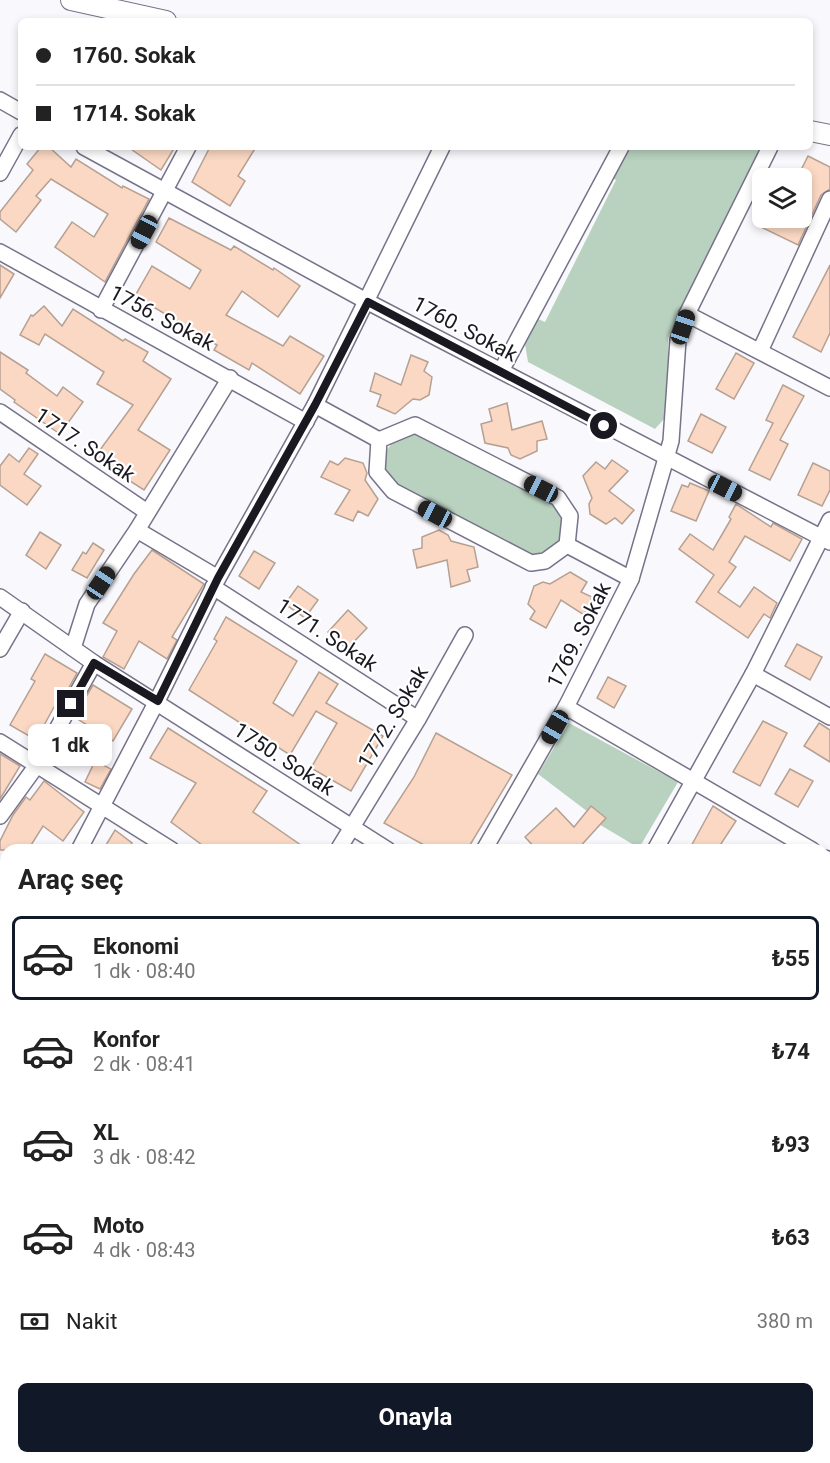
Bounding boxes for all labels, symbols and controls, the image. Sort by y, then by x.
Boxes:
text: 1760. Sokak [72,43,196,68]
text: 1714. Sokak [72,101,196,126]
map controls [752,168,812,228]
button: layers [752,168,812,228]
car [128,212,160,252]
street label: 1756. Sokak [106,280,219,356]
street label: 1760. Sokak [409,291,522,367]
car [669,307,697,347]
street label: 1717. Sokak [31,403,140,487]
route start [590,412,617,439]
car [705,472,745,504]
car [521,473,561,505]
car [415,498,455,530]
car [83,563,119,603]
street label: 1769. Sokak [542,578,616,692]
street label: 1771. Sokak [272,594,382,677]
street label: 1772. Sokak [353,661,433,773]
route end [57,690,84,717]
car [538,707,572,747]
street label: 1750. Sokak [229,718,339,801]
callout: 1 dk [29,725,113,767]
text: 1 dk [51,733,89,757]
text: Araç seç [18,864,123,896]
icon: car [21,931,75,985]
text: Ekonomi [93,934,179,959]
text: ₺55 [772,946,810,971]
text: 1 dk · 08:40 [93,959,196,983]
icon: car [21,1024,75,1078]
text: Konfor [93,1027,160,1052]
text: ₺74 [772,1039,810,1064]
text: 2 dk · 08:41 [93,1052,196,1076]
icon: car [21,1117,75,1171]
text: XL [93,1120,119,1145]
text: ₺93 [772,1132,810,1157]
text: 3 dk · 08:42 [93,1145,196,1169]
icon: car [21,1210,75,1264]
text: Moto [93,1213,144,1238]
text: ₺63 [772,1225,810,1250]
text: 4 dk · 08:43 [93,1238,196,1262]
icon: cash [18,1305,51,1338]
text: Nakit [66,1309,117,1334]
text: 380 m [757,1309,813,1333]
button: Onayla [18,1383,813,1452]

